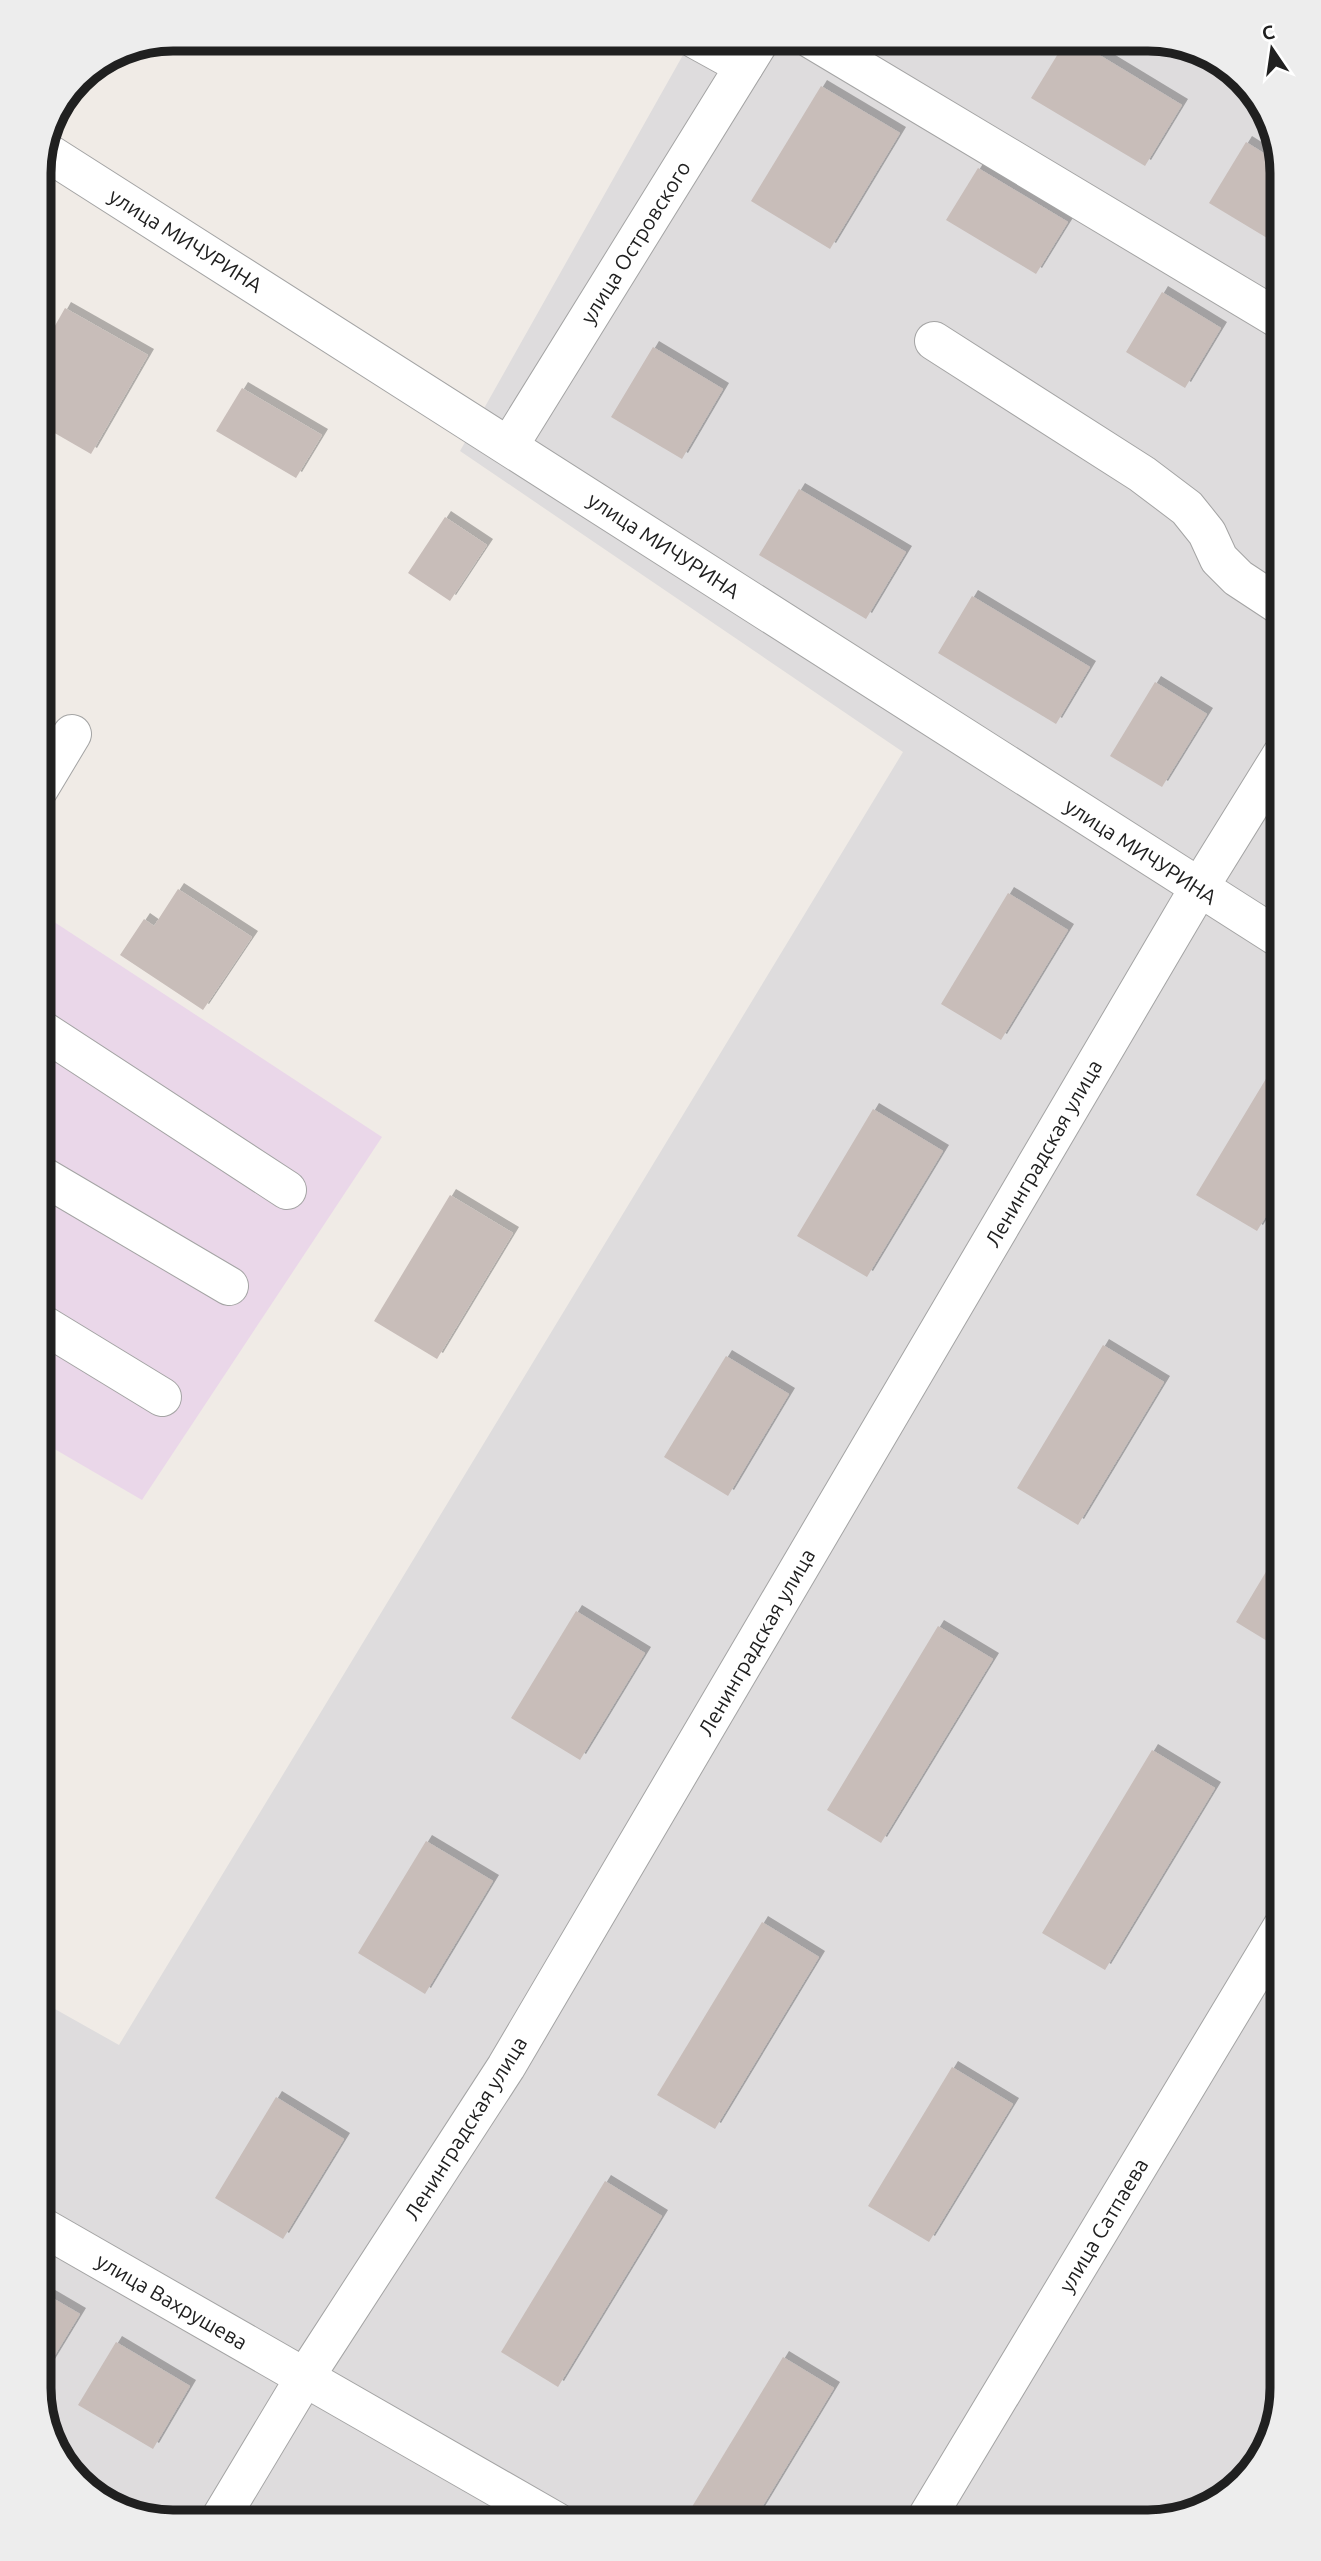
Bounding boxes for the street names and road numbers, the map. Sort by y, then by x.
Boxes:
street label: улица Островского [575,156,695,328]
street label: улица МИЧУРИНА [105,183,267,297]
street label: улица МИЧУРИНА [584,487,745,603]
street label: улица МИЧУРИНА [1061,793,1222,909]
street label: Ленинградская улица [980,1055,1106,1251]
street label: Ленинградская улица [693,1544,819,1740]
street label: Ленинградская улица [399,2032,531,2224]
street label: улица Сатпаева [1054,2154,1152,2296]
street label: улица Вахрушева [92,2248,252,2354]

